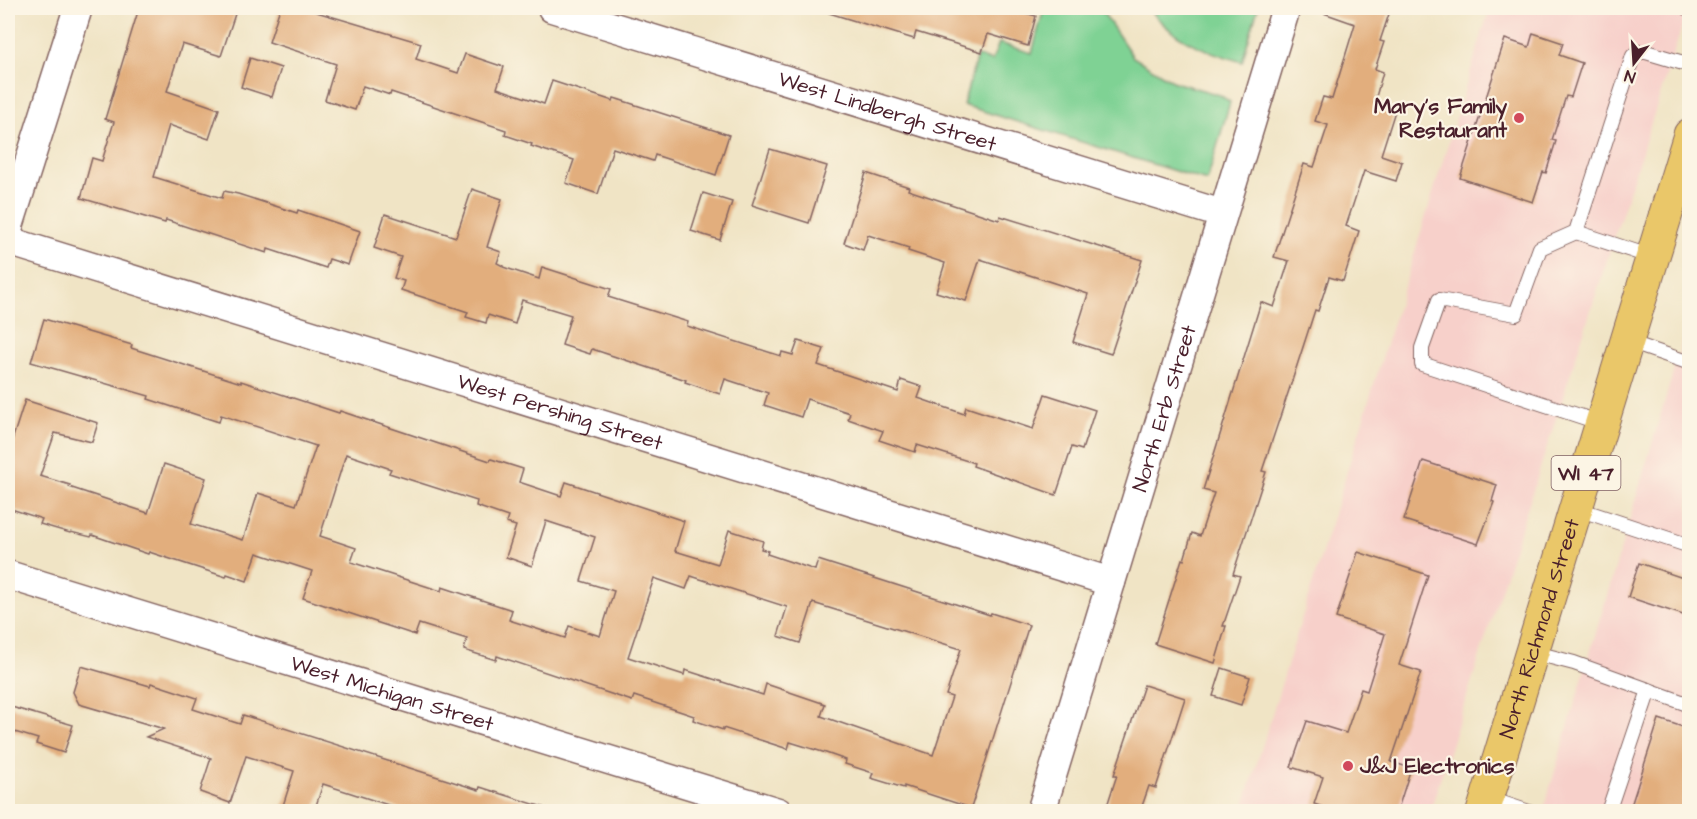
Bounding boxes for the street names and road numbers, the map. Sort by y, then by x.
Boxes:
street label: West Lindbergh Street [775,64,1001,159]
street label: North Erb Street [1125,321,1204,495]
street label: West Pershing Street [454,367,667,458]
road number: WI 47 [1552,456,1620,490]
street label: North Richmond Street [1492,515,1587,742]
street label: West Michigan Street [287,649,498,739]

